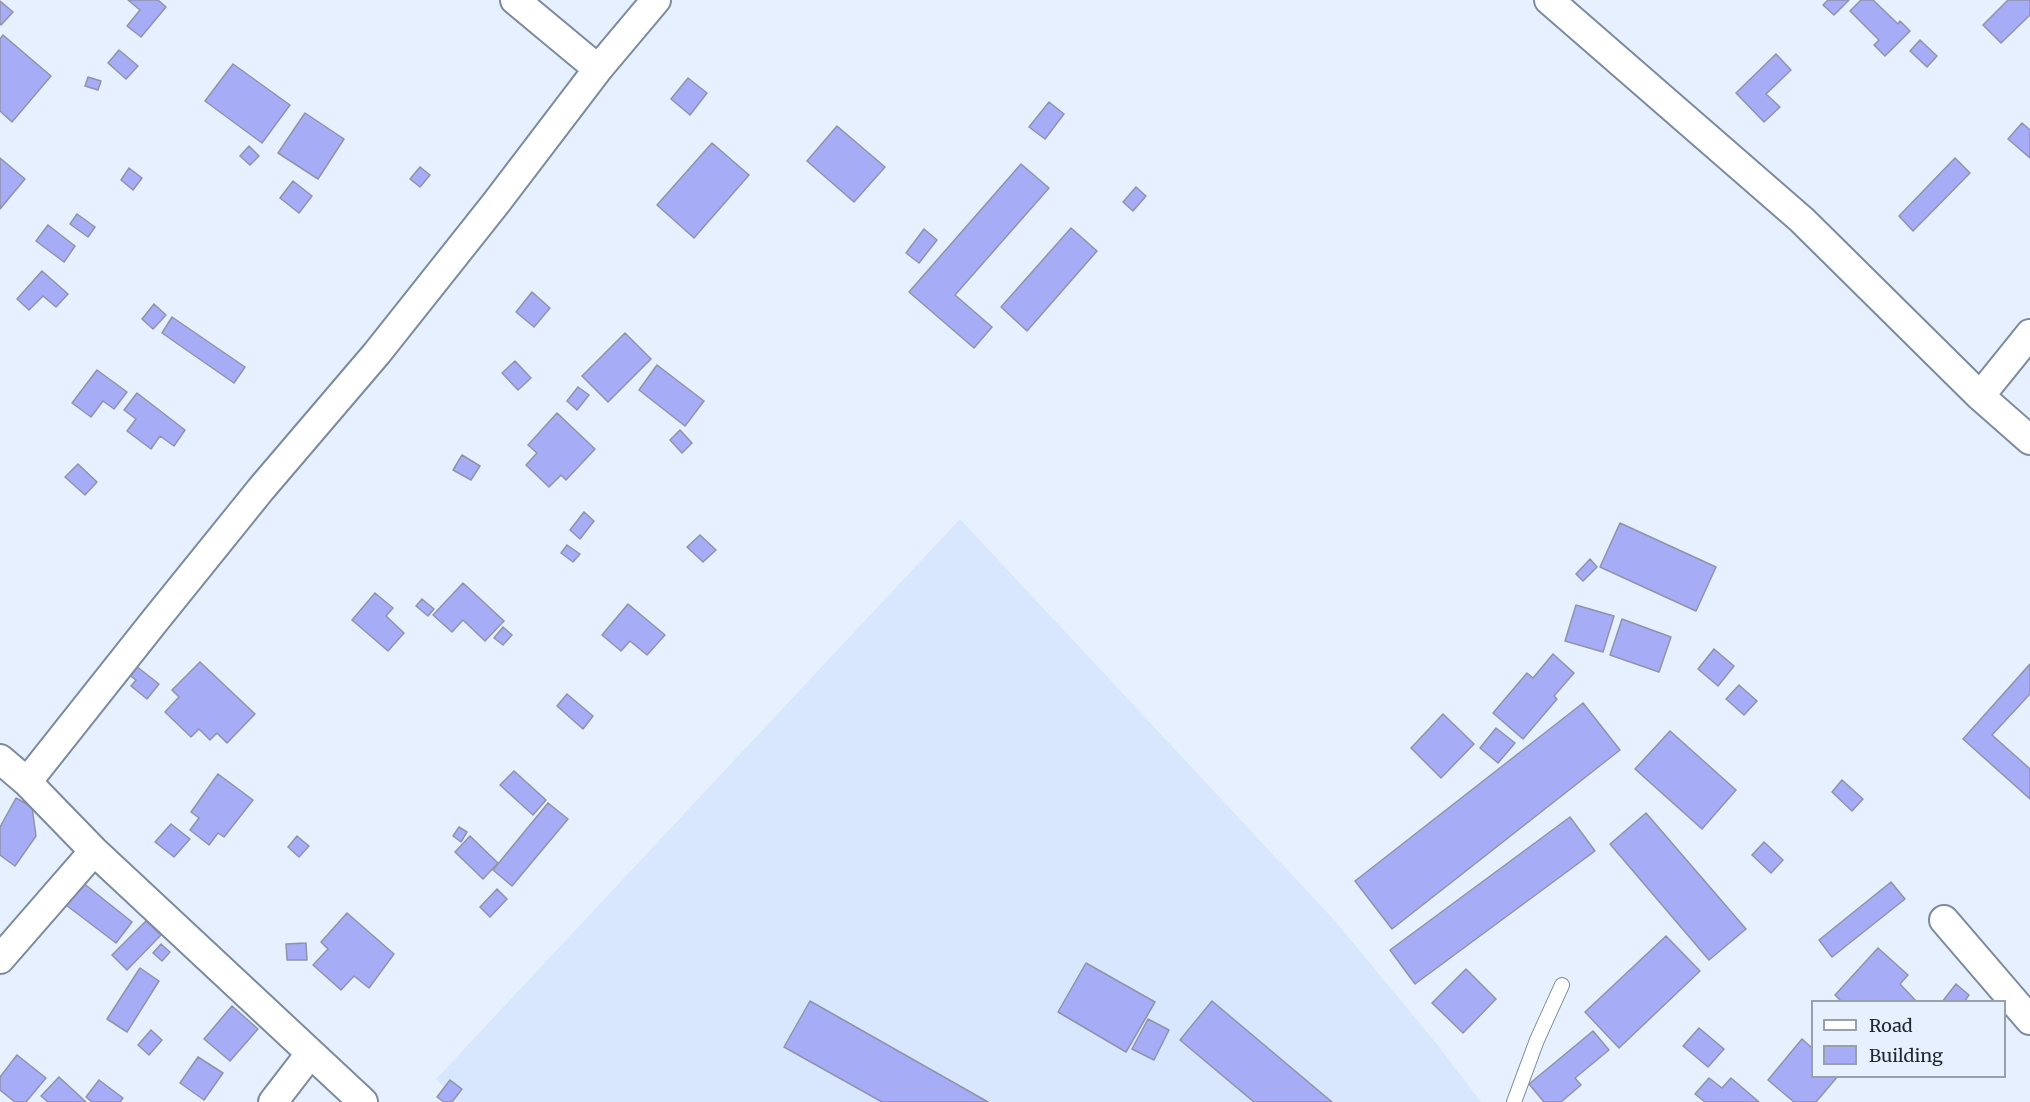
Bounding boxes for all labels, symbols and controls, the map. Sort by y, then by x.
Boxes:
legend [1811,1000,2006,1078]
text: Road [1869,1014,1913,1037]
text: Building [1869,1044,1943,1067]

